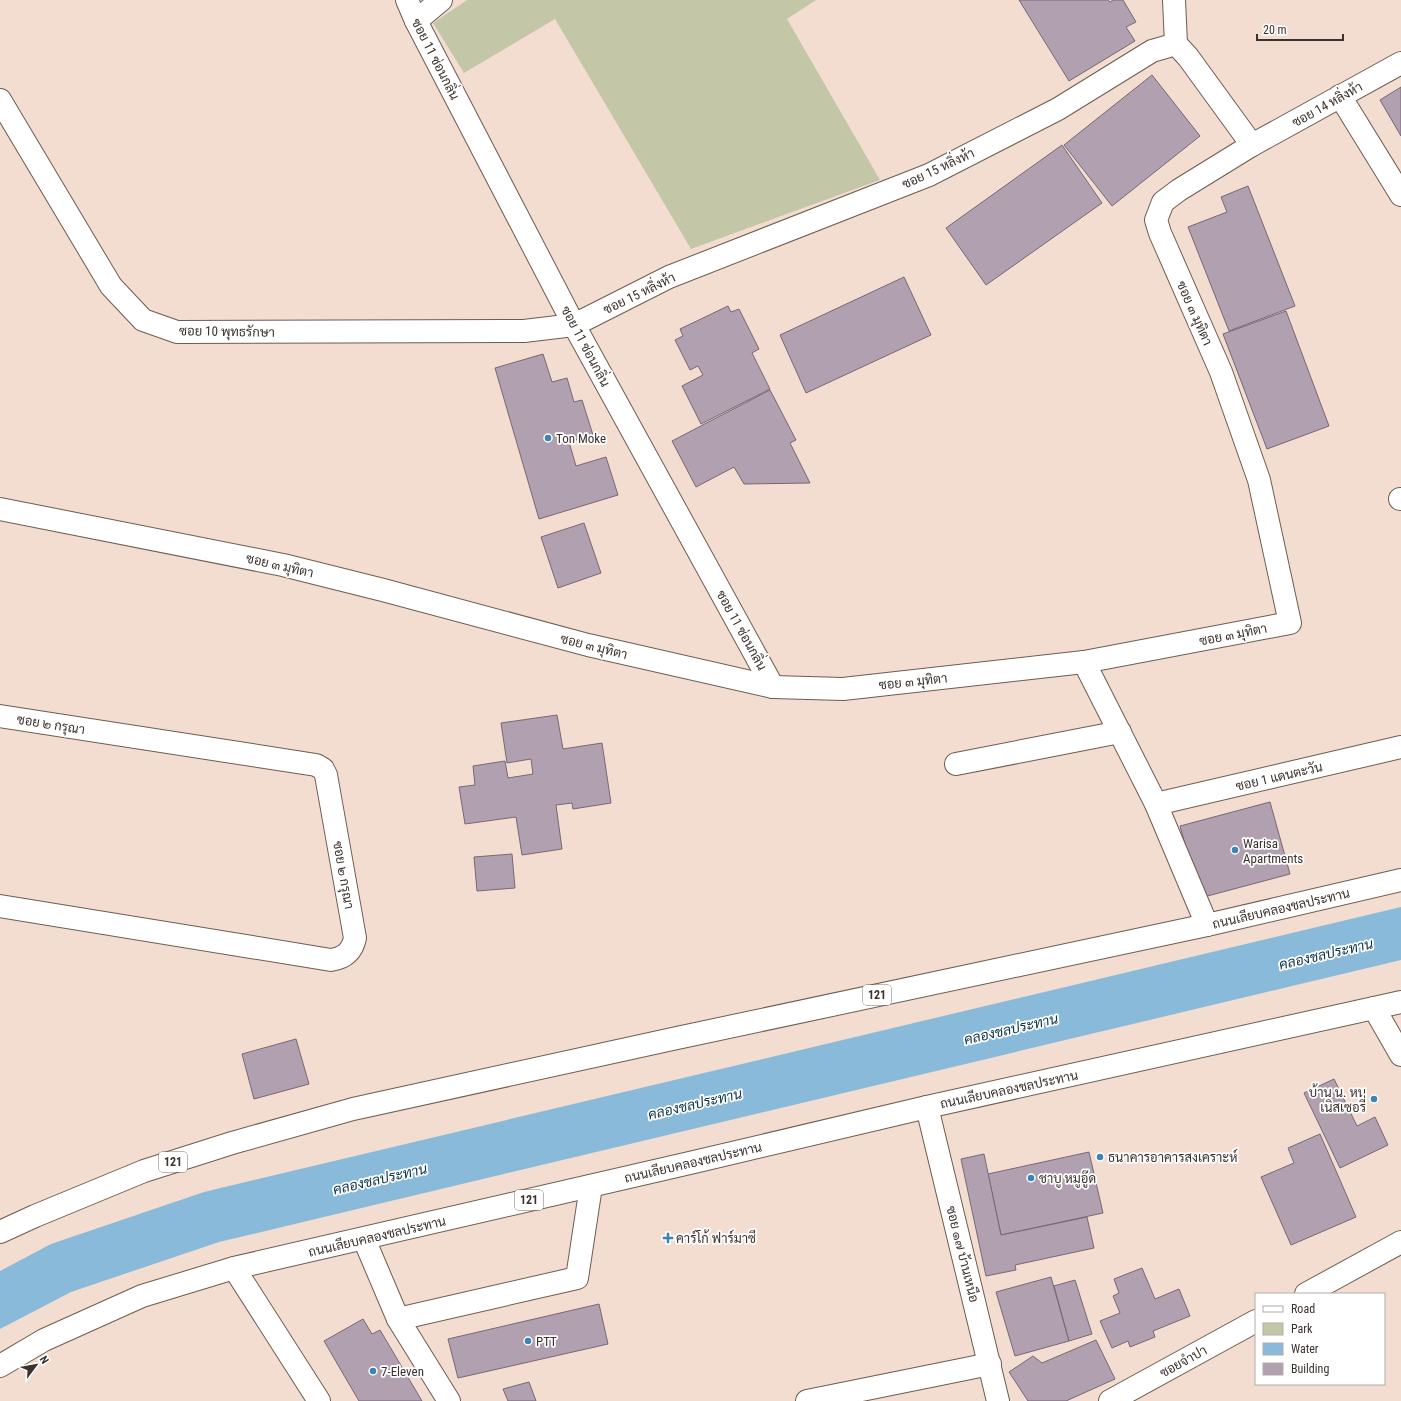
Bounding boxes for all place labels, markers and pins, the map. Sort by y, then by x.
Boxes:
place label: Ton Moke [556,431,606,446]
marker: Ton Moke [543,433,553,443]
place label: Warisa Apartments [1243,836,1303,866]
marker: Warisa Apartments [1230,845,1240,855]
place label: บ้าน น. หนู เนิสเซอรี่ [1309,1083,1366,1115]
marker: บ้าน น. หนู เนิสเซอรี่ [1369,1094,1379,1104]
place label: ธนาคารอาคารสงเคราะห์ [1108,1148,1238,1165]
marker: ธนาคารอาคารสงเคราะห์ [1095,1152,1105,1162]
place label: ชาบู หมูอู๊ด [1039,1170,1096,1188]
marker: ชาบู หมูอู๊ด [1026,1173,1036,1183]
place label: คาร์โก้ ฟาร์มาซี [676,1229,756,1246]
marker: คาร์โก้ ฟาร์มาซี [663,1233,673,1243]
place label: PTT [536,1334,557,1349]
marker: PTT [523,1336,533,1346]
place label: 7-Eleven [381,1364,424,1379]
marker: 7-Eleven [368,1366,378,1376]

